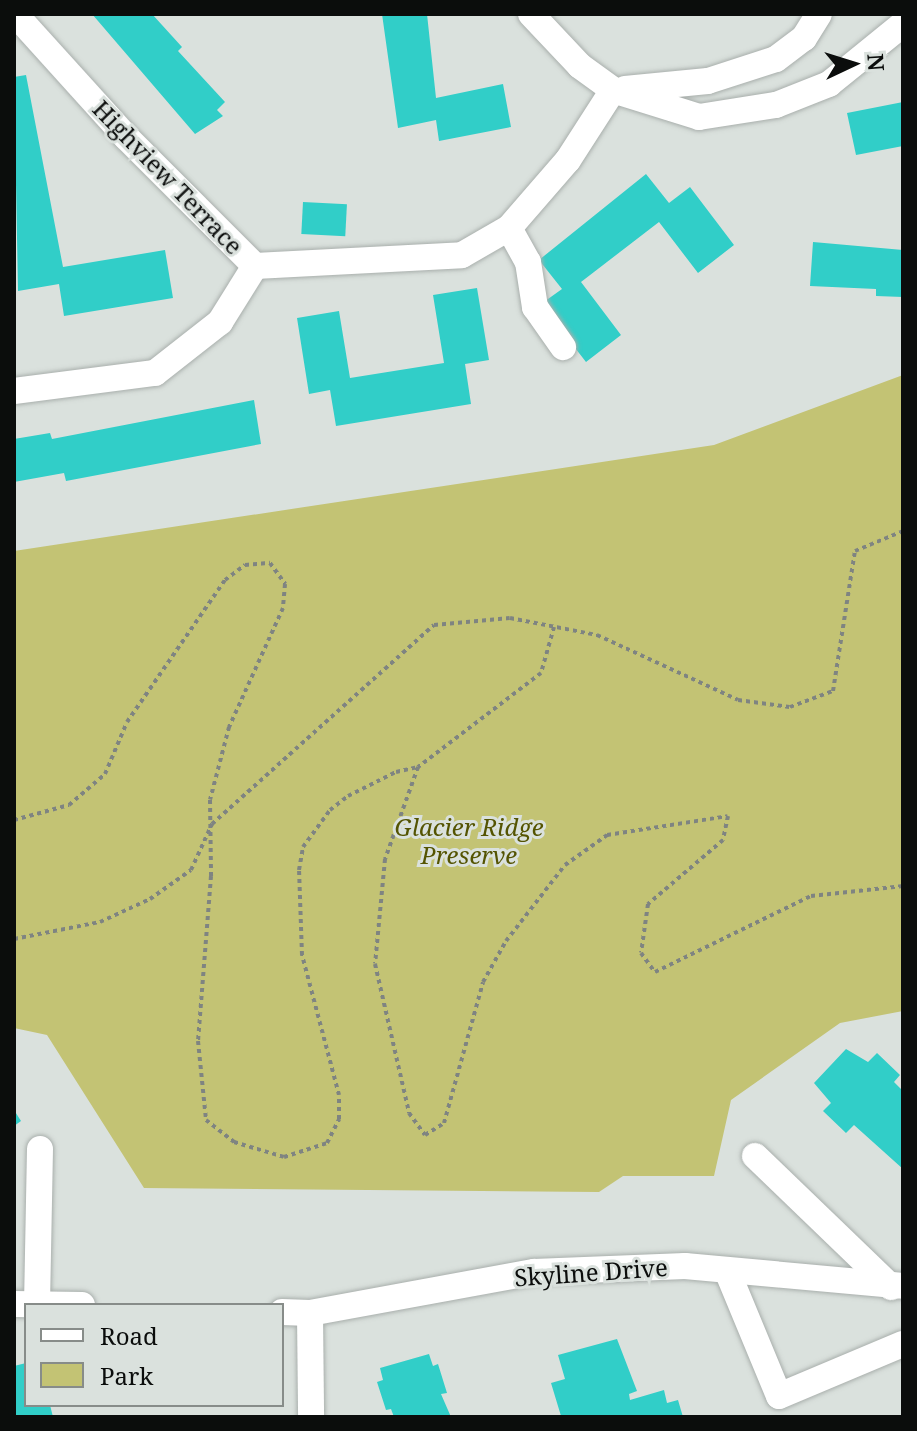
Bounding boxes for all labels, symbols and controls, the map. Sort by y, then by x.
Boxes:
north arrow [813,24,893,104]
text: N [861,53,893,72]
street label: Highview Terrace [87,94,249,260]
park label: Glacier Ridge Preserve [395,813,543,869]
street label: Skyline Drive [513,1252,669,1292]
legend [24,1303,284,1407]
text: Road [100,1319,158,1352]
text: Park [100,1359,153,1392]

